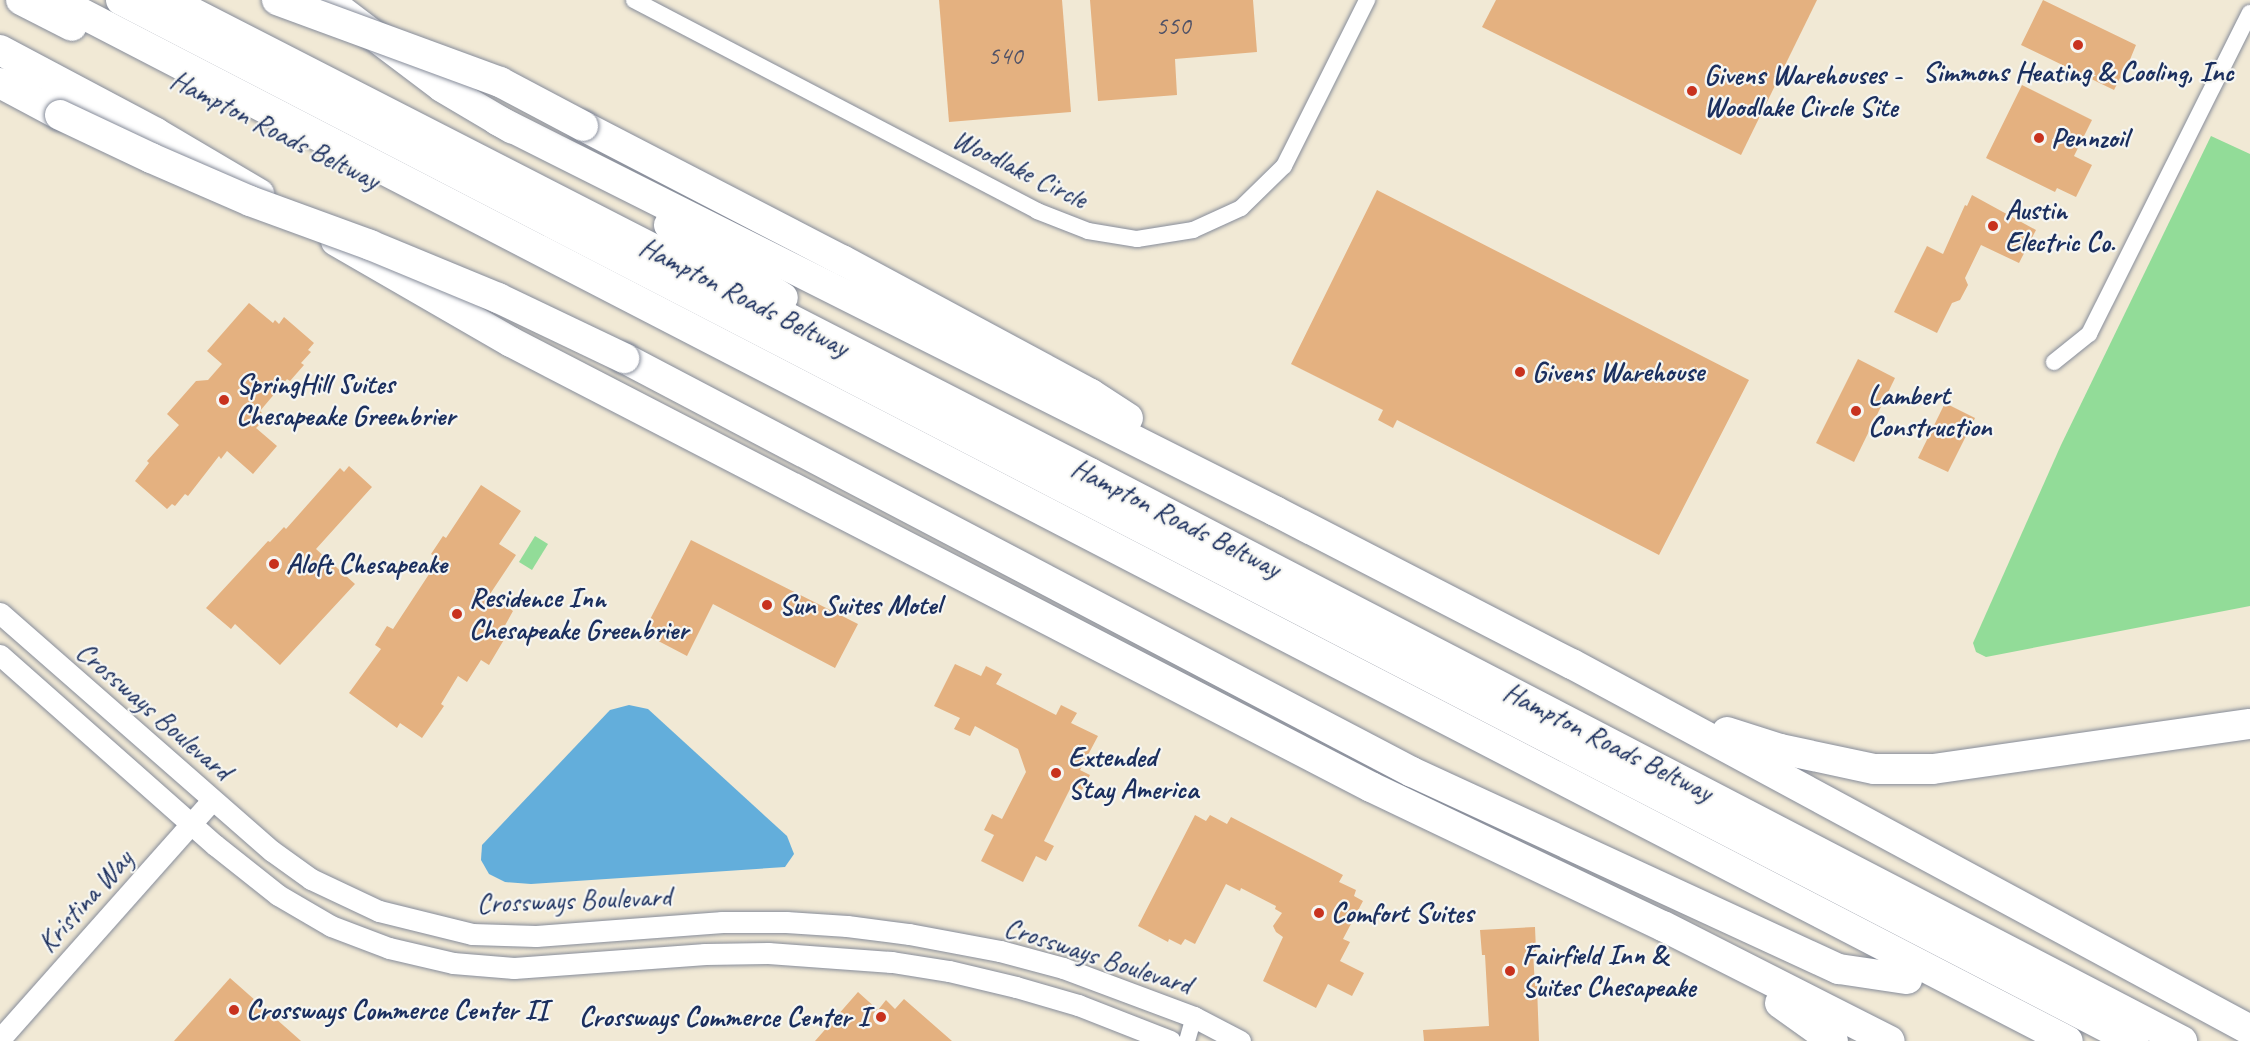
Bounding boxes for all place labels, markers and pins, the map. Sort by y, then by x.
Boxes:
marker: Simmons Heating & Cooling, Inc [2071,38,2085,52]
place label: Simmons Heating & Cooling, Inc [1923,55,2233,89]
place label: Givens Warehouses - Woodlake Circle Site [1704,58,1902,124]
marker: Givens Warehouses - Woodlake Circle Site [1685,84,1699,98]
place label: Pennzoil [2051,121,2128,155]
marker: Pennzoil [2032,131,2046,145]
place label: Austin Electric Co. [2005,193,2115,259]
marker: Austin Electric Co. [1986,219,2000,233]
place label: Givens Warehouse [1532,355,1705,389]
marker: Givens Warehouse [1513,365,1527,379]
place label: SpringHill Suites Chesapeake Greenbrier [236,367,455,433]
place label: Lambert Construction [1868,378,1992,444]
marker: SpringHill Suites Chesapeake Greenbrier [217,393,231,407]
marker: Lambert Construction [1849,404,1863,418]
place label: Aloft Chesapeake [286,547,448,581]
marker: Aloft Chesapeake [267,557,281,571]
place label: Residence Inn Chesapeake Greenbrier [469,581,688,647]
place label: Sun Suites Motel [779,588,941,622]
marker: Sun Suites Motel [760,598,774,612]
marker: Residence Inn Chesapeake Greenbrier [450,607,464,621]
place label: Extended Stay America [1068,740,1198,806]
marker: Extended Stay America [1049,766,1063,780]
place label: Comfort Suites [1331,896,1473,930]
marker: Comfort Suites [1312,906,1326,920]
place label: Fairfield Inn & Suites Chesapeake [1522,938,1696,1004]
marker: Fairfield Inn & Suites Chesapeake [1503,964,1517,978]
place label: Crossways Commerce Center II [246,993,548,1027]
place label: Crossways Commerce Center I [579,1000,869,1034]
marker: Crossways Commerce Center II [227,1003,241,1017]
marker: Crossways Commerce Center I [874,1010,888,1024]

